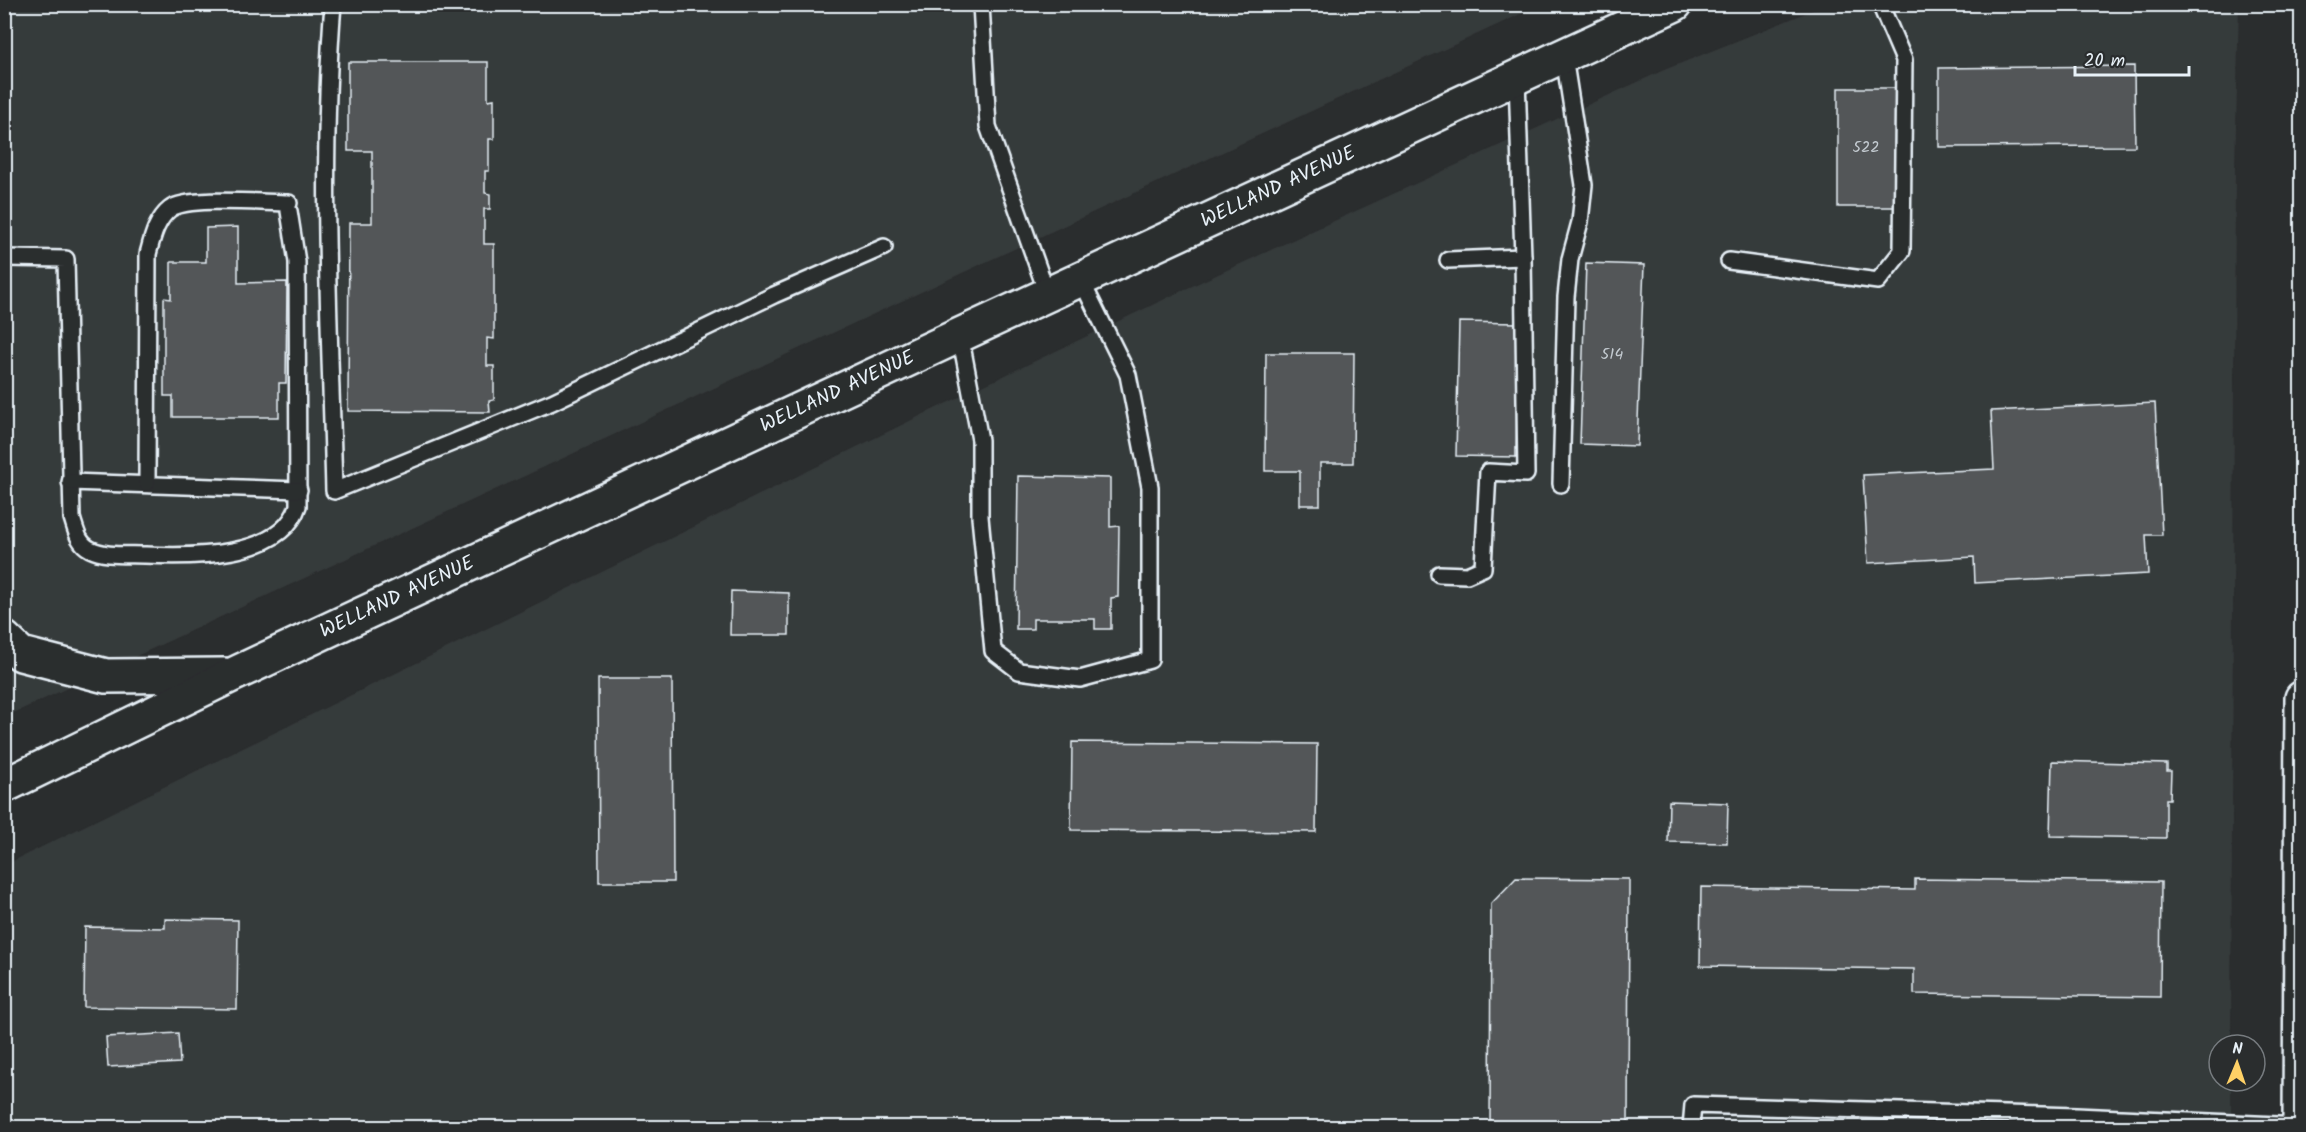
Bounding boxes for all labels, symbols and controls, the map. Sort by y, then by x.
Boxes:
scale bar [2075,39,2189,77]
text: 20 m [2084,47,2125,76]
house number: 522 [1852,135,1880,160]
street label: WELLAND AVENUE [1196,137,1362,237]
street label: WELLAND AVENUE [755,342,921,442]
house number: 514 [1601,342,1623,367]
street label: WELLAND AVENUE [315,547,481,648]
north arrow [2207,1033,2267,1093]
text: N [2232,1037,2243,1062]

